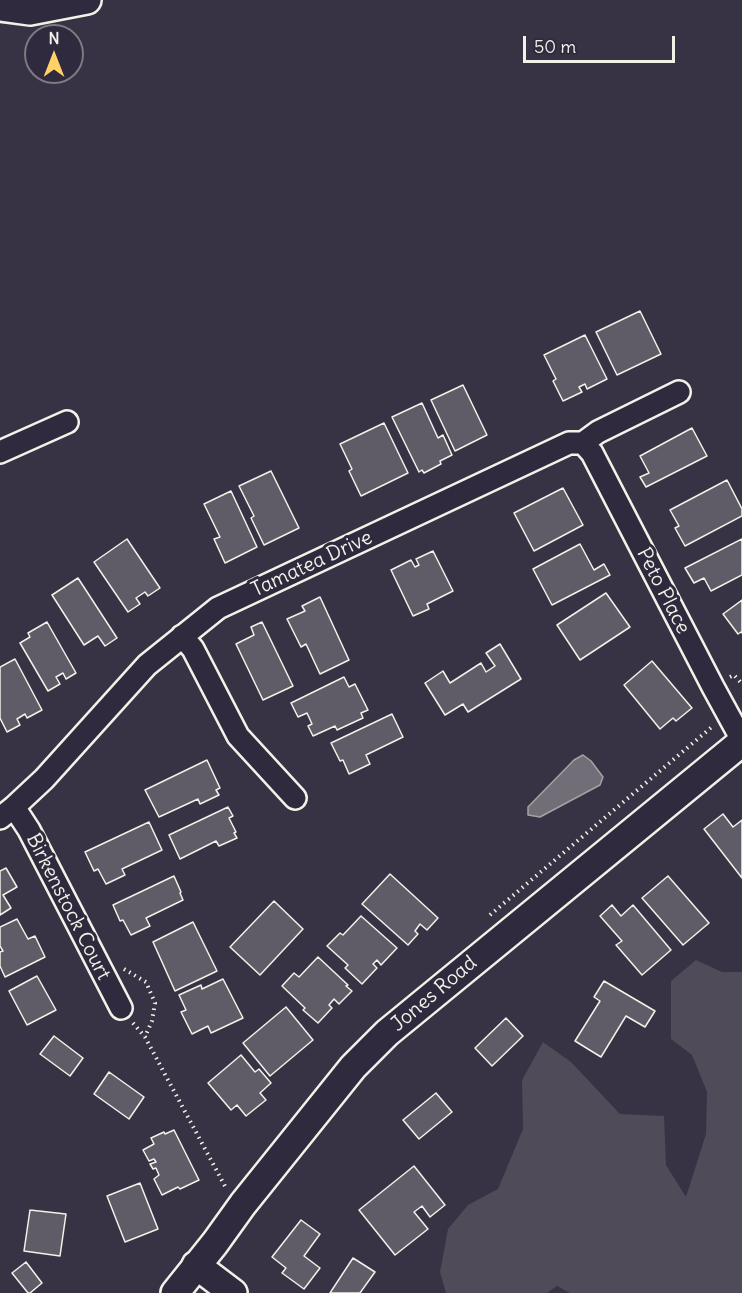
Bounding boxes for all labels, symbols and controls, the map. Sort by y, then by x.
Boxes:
north arrow [24,24,84,84]
scale bar [526,24,678,62]
text: N [48,28,60,48]
text: 50 m [534,35,576,58]
street label: Tamatea Drive [248,526,376,602]
street label: Peto Place [631,544,695,638]
street label: Birkenstock Court [21,830,115,984]
street label: Jones Road [386,951,482,1037]

